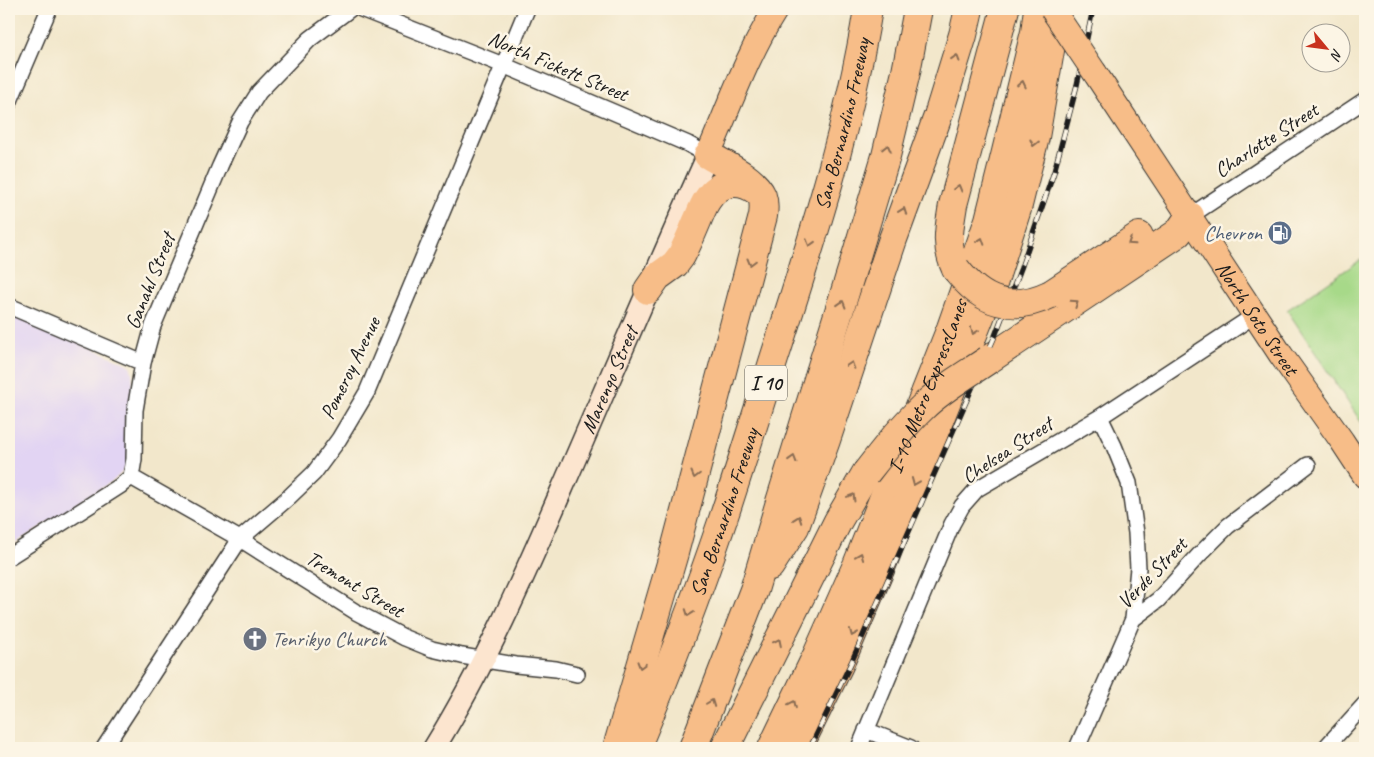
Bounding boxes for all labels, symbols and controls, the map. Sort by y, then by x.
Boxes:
north arrow [1302,22,1352,72]
street label: North Fickett Street [484,25,634,108]
street label: San Bernardino Freeway [808,34,876,213]
text: N [1326,46,1346,64]
one-way arrow [950,54,960,62]
one-way arrow [1016,80,1027,89]
street label: Charlotte Street [1209,96,1324,183]
one-way arrow [1029,138,1039,146]
one-way arrow [882,145,892,153]
one-way arrow [952,184,962,192]
one-way arrow [897,208,907,216]
place label: Chevron [1204,220,1263,246]
fuel station icon: Chevron [1267,220,1293,246]
street label: Ganahl Street [119,226,182,333]
one-way arrow [1127,236,1137,245]
one-way arrow [806,238,816,246]
one-way arrow [976,238,986,246]
street label: North Soto Street [1210,257,1305,382]
one-way arrow [746,258,757,267]
street label: I-10 Metro ExpressLanes [882,294,974,477]
one-way arrow [1069,300,1078,309]
one-way arrow [836,301,846,309]
street label: Pomeroy Avenue [314,312,386,423]
street label: Marengo Street [575,320,645,437]
one-way arrow [970,326,981,335]
one-way arrow [845,362,855,370]
road number: I 10 [745,366,787,400]
street label: Chelsea Street [957,409,1060,489]
street label: San Bernardino Freeway [684,423,765,600]
one-way arrow [788,456,798,464]
one-way arrow [690,470,701,479]
one-way arrow [911,478,921,486]
one-way arrow [845,494,855,503]
one-way arrow [792,515,802,524]
street label: Verde Street [1112,530,1194,614]
street label: Tremont Street [301,545,410,624]
one-way arrow [854,552,864,561]
one-way arrow [685,608,695,617]
church icon: Tenrikyo Church [242,626,268,652]
place label: Tenrikyo Church [272,626,388,652]
one-way arrow [848,628,858,636]
one-way arrow [772,638,782,647]
one-way arrow [636,660,646,668]
one-way arrow [704,699,715,708]
one-way arrow [787,701,797,710]

